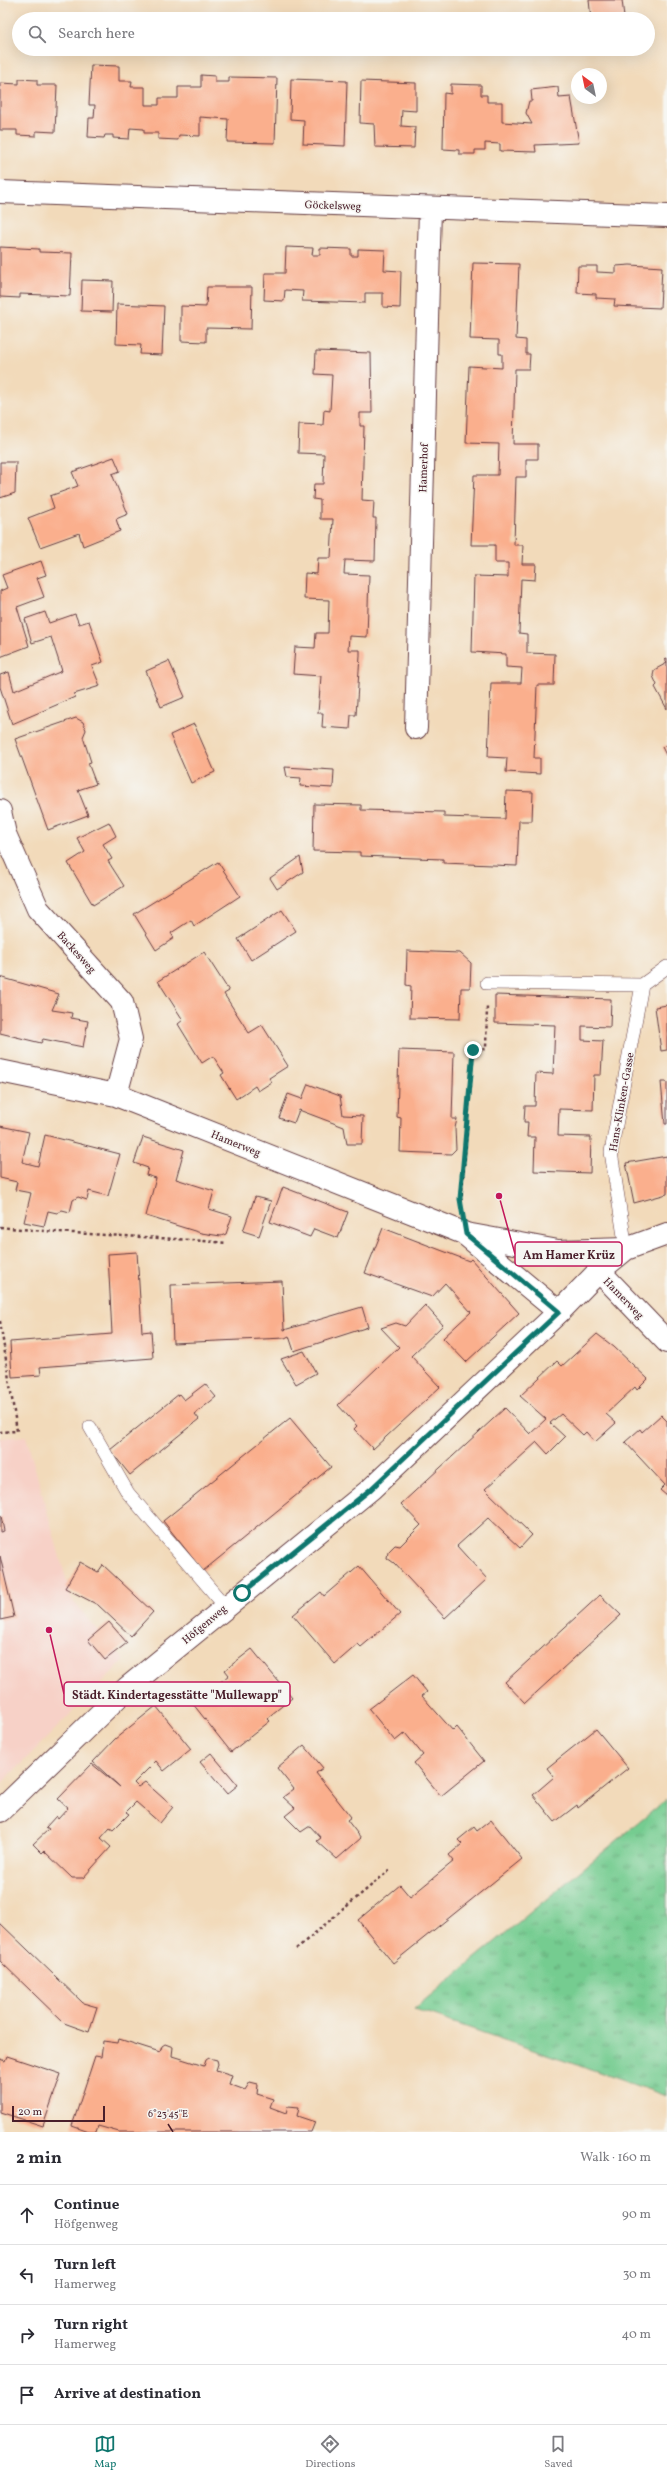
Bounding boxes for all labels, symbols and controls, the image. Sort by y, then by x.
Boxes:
search box [12,12,655,56]
icon: search [26,23,48,45]
text: Search here [58,24,135,45]
north arrow [571,68,607,104]
street label: Göckelsweg [304,198,362,215]
street label: Hamerhof [416,442,433,493]
street label: Backesweg [53,929,99,978]
route end [464,1041,482,1059]
street label: Hans-Klinken-Gasse [606,1051,639,1153]
street label: Hamerweg [208,1128,263,1161]
callout: Am Hamer Krüz [515,1242,622,1266]
text: Am Hamer Krüz [523,1248,615,1264]
street label: Hamerweg [599,1275,647,1323]
route start [233,1584,251,1602]
street label: Höfgenweg [179,1602,231,1648]
callout: Städt. Kindertagesstätte "Mullewapp" [64,1682,290,1706]
text: Städt. Kindertagesstätte "Mullewapp" [72,1688,282,1704]
scale bar [12,2104,105,2123]
text: 20 m [18,2105,42,2120]
text: 6°23'45"E [148,2107,188,2121]
text: 2 min [16,2147,62,2170]
text: Walk · 160 m [580,2149,651,2167]
text: Continue [54,2195,119,2216]
icon: ahead [16,2204,38,2226]
text: 90 m [622,2206,651,2224]
text: Höfgenweg [54,2216,118,2234]
text: Turn left [54,2255,116,2276]
icon: left [16,2264,38,2286]
text: 30 m [623,2266,651,2284]
text: Hamerweg [54,2276,116,2294]
text: Turn right [54,2315,128,2336]
icon: right [16,2324,38,2346]
text: 40 m [622,2326,651,2344]
text: Hamerweg [54,2336,116,2354]
icon: arrive [16,2384,38,2406]
text: Arrive at destination [54,2384,201,2405]
tab: Map [94,2433,116,2472]
tab: Directions [305,2433,356,2472]
tab: Saved [544,2433,573,2472]

